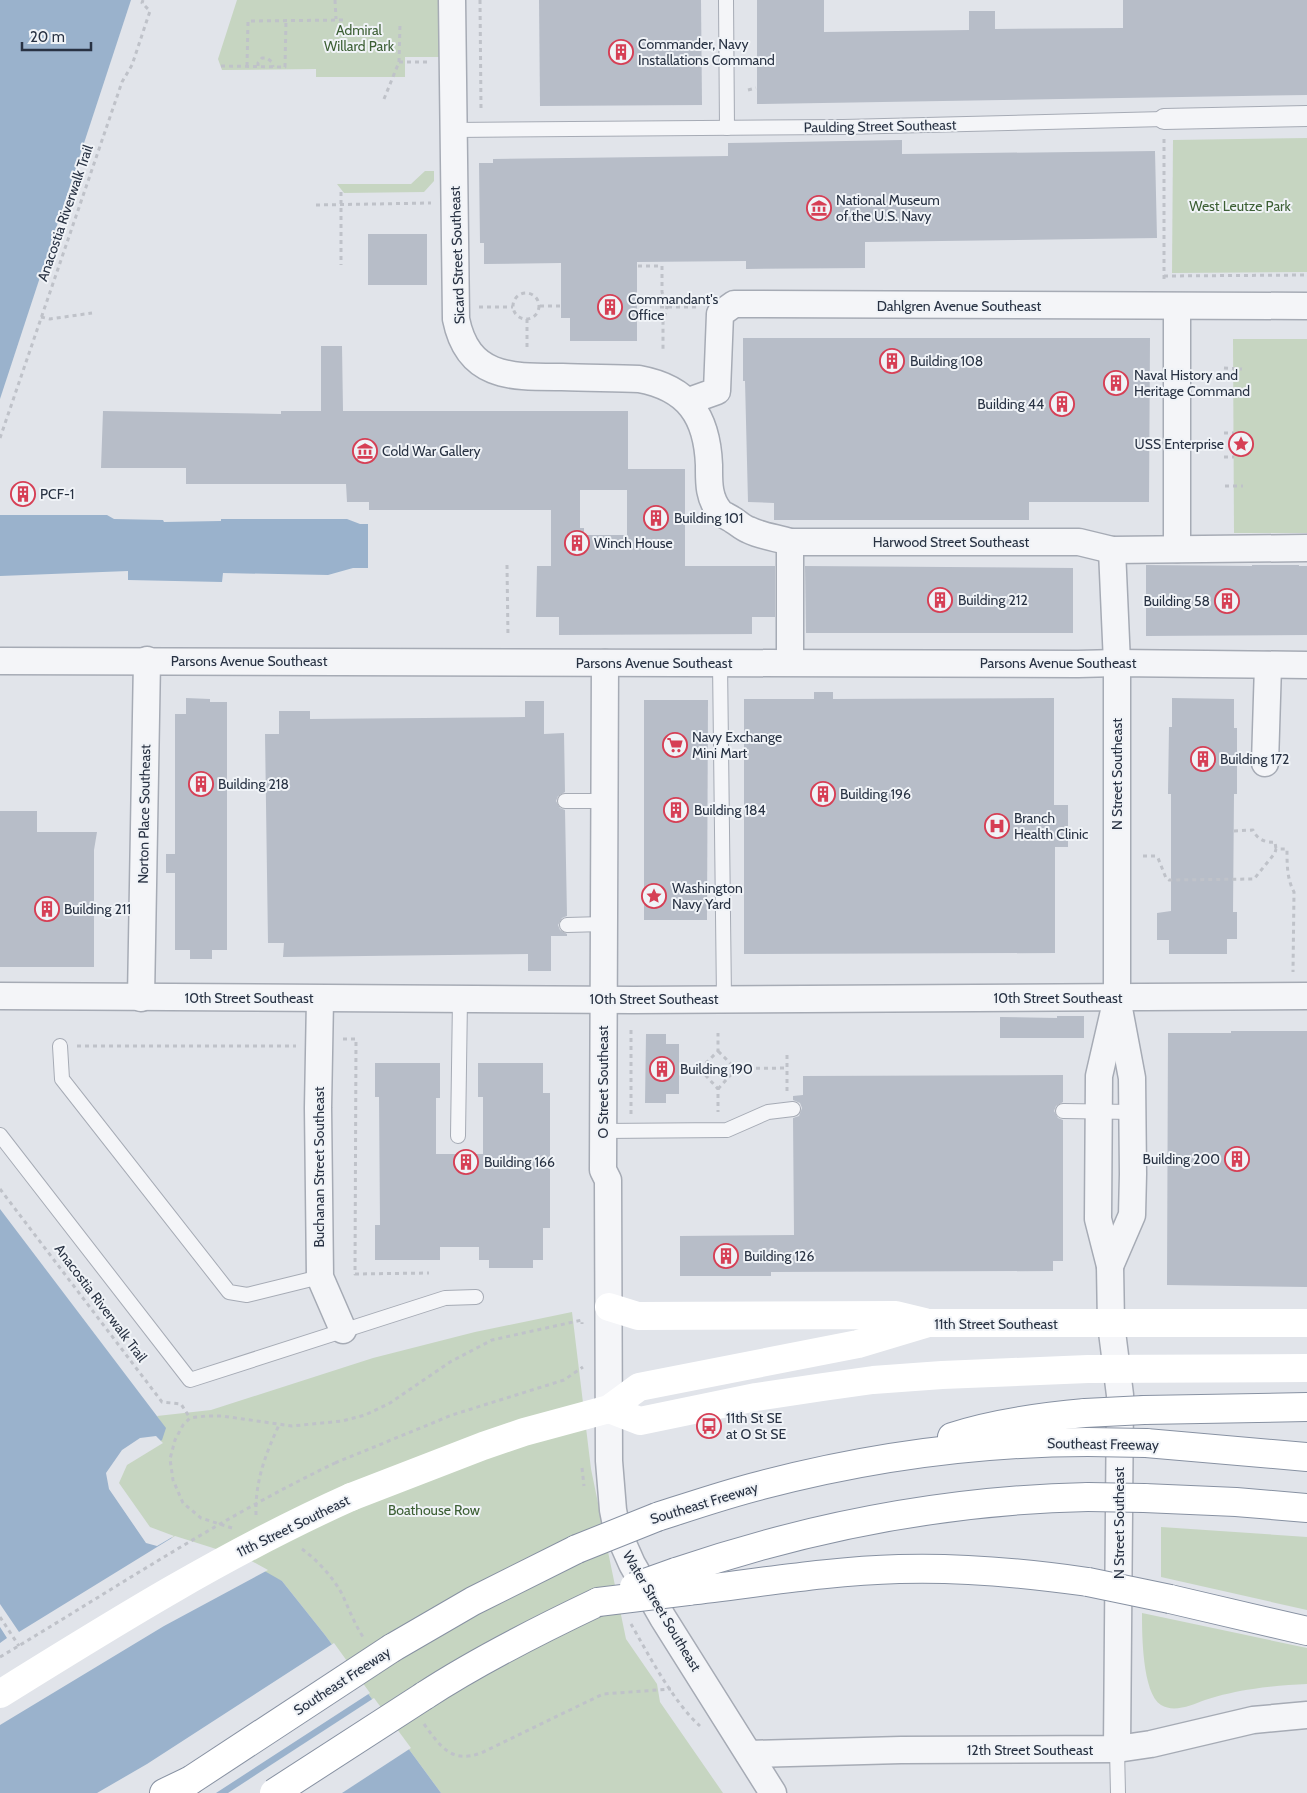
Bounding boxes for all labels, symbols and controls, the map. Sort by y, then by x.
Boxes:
scale bar [22,20,91,52]
park label: Admiral Willard Park [324,21,395,55]
text: 20 m [30,28,65,46]
place label: Commander, Navy Installations Command [638,35,775,69]
building icon: Commander, Navy Installations Command [608,39,634,65]
street label: Paulding Street Southeast [803,116,957,136]
street label: Anacostia Riverwalk Trail [33,142,97,284]
street label: Sicard Street Southeast [446,185,468,324]
place label: National Museum of the U.S. Navy [836,191,940,225]
museum icon: National Museum of the U.S. Navy [806,195,832,221]
park label: West Leutze Park [1189,197,1292,215]
place label: Commandant's Office [628,290,718,324]
building icon: Commandant's Office [597,294,623,320]
street label: Dahlgren Avenue Southeast [877,297,1042,315]
building icon: Building 108 [879,348,905,374]
place label: Building 108 [910,352,983,370]
place label: Naval History and Heritage Command [1134,366,1250,400]
building icon: Naval History and Heritage Command [1103,370,1129,396]
building icon: Building 44 [1049,391,1075,417]
place label: Building 44 [977,395,1044,413]
place icon: USS Enterprise [1228,431,1254,457]
place label: USS Enterprise [1135,435,1224,453]
museum icon: Cold War Gallery [352,438,378,464]
place label: Cold War Gallery [382,442,481,460]
building icon: PCF-1 [10,481,36,507]
place label: PCF-1 [40,485,74,503]
building icon: Building 101 [643,505,669,531]
place label: Building 101 [674,509,743,527]
building icon: Winch House [564,530,590,556]
street label: Harwood Street Southeast [873,533,1029,551]
place label: Winch House [594,534,673,552]
building icon: Building 212 [927,587,953,613]
building icon: Building 58 [1214,588,1240,614]
place label: Building 212 [958,591,1028,609]
place label: Building 58 [1143,592,1210,610]
street label: Parsons Avenue Southeast [171,652,328,670]
street label: Parsons Avenue Southeast [576,654,733,672]
street label: Parsons Avenue Southeast [980,654,1137,672]
street label: N Street Southeast [1108,718,1126,830]
place label: Navy Exchange Mini Mart [692,728,782,762]
supermarket icon: Navy Exchange Mini Mart [662,732,688,758]
street label: Norton Place Southeast [134,744,154,884]
building icon: Building 172 [1190,746,1216,772]
place label: Building 172 [1220,750,1289,768]
building icon: Building 218 [188,771,214,797]
place label: Building 218 [218,775,289,793]
building icon: Building 196 [810,781,836,807]
place label: Building 196 [840,785,911,803]
building icon: Building 184 [663,797,689,823]
place label: Building 184 [694,801,766,819]
place label: Branch Health Clinic [1014,809,1088,843]
hospital icon: Branch Health Clinic [984,813,1010,839]
place label: Washington Navy Yard [672,879,743,913]
place icon: Washington Navy Yard [641,883,667,909]
building icon: Building 211 [34,896,60,922]
place label: Building 211 [64,900,131,918]
street label: 10th Street Southeast [185,989,314,1007]
street label: 10th Street Southeast [994,989,1123,1007]
street label: 10th Street Southeast [590,990,719,1008]
street label: O Street Southeast [594,1025,612,1138]
building icon: Building 190 [649,1056,675,1082]
place label: Building 190 [680,1060,753,1078]
street label: Buchanan Street Southeast [310,1086,328,1247]
building icon: Building 200 [1224,1146,1250,1172]
building icon: Building 166 [453,1149,479,1175]
place label: Building 200 [1143,1150,1220,1168]
place label: Building 166 [484,1153,555,1171]
street label: Anacostia Riverwalk Trail [51,1240,152,1366]
building icon: Building 126 [713,1243,739,1269]
place label: Building 126 [744,1247,814,1265]
street label: 11th Street Southeast [934,1315,1058,1333]
place label: 11th St SE at O St SE [726,1409,786,1443]
bus stop icon: 11th St SE at O St SE [696,1413,722,1439]
street label: Southeast Freeway [1047,1434,1159,1454]
street label: N Street Southeast [1110,1467,1128,1579]
street label: Southeast Freeway [648,1478,760,1528]
street label: 11th Street Southeast [233,1491,353,1561]
park label: Boathouse Row [388,1501,480,1519]
street label: Water Street Southeast [619,1547,705,1675]
street label: Southeast Freeway [290,1643,394,1719]
street label: 12th Street Southeast [967,1741,1093,1759]

